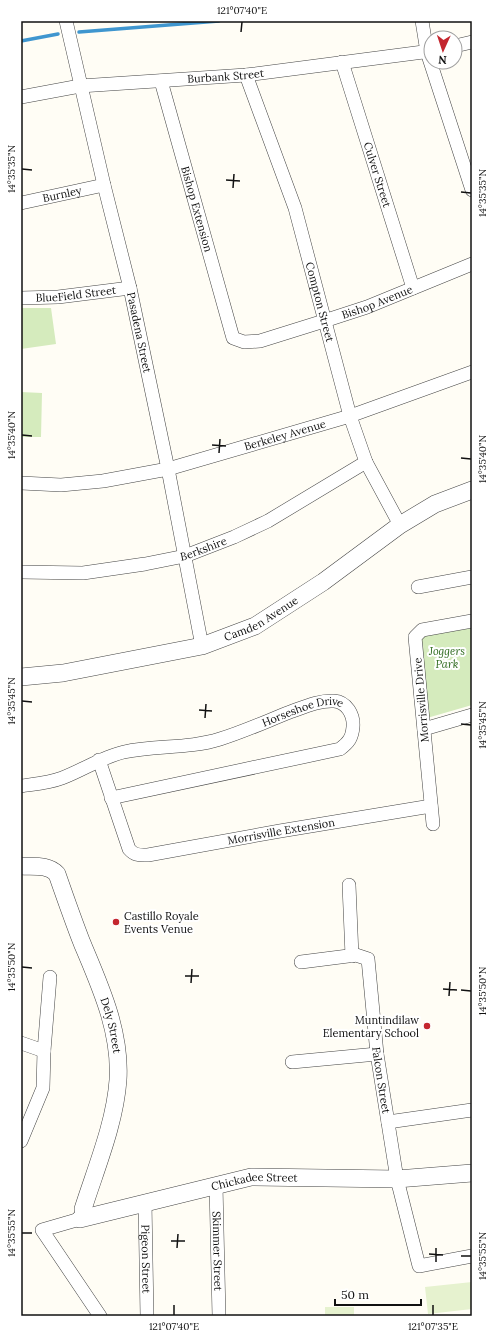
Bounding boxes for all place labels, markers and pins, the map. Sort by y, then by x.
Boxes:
place label: Castillo Royale Events Venue [124,909,199,936]
marker: Castillo Royale Events Venue [111,917,121,927]
place label: Muntindilaw Elementary School [323,1013,419,1040]
marker: Muntindilaw Elementary School [422,1021,432,1031]

